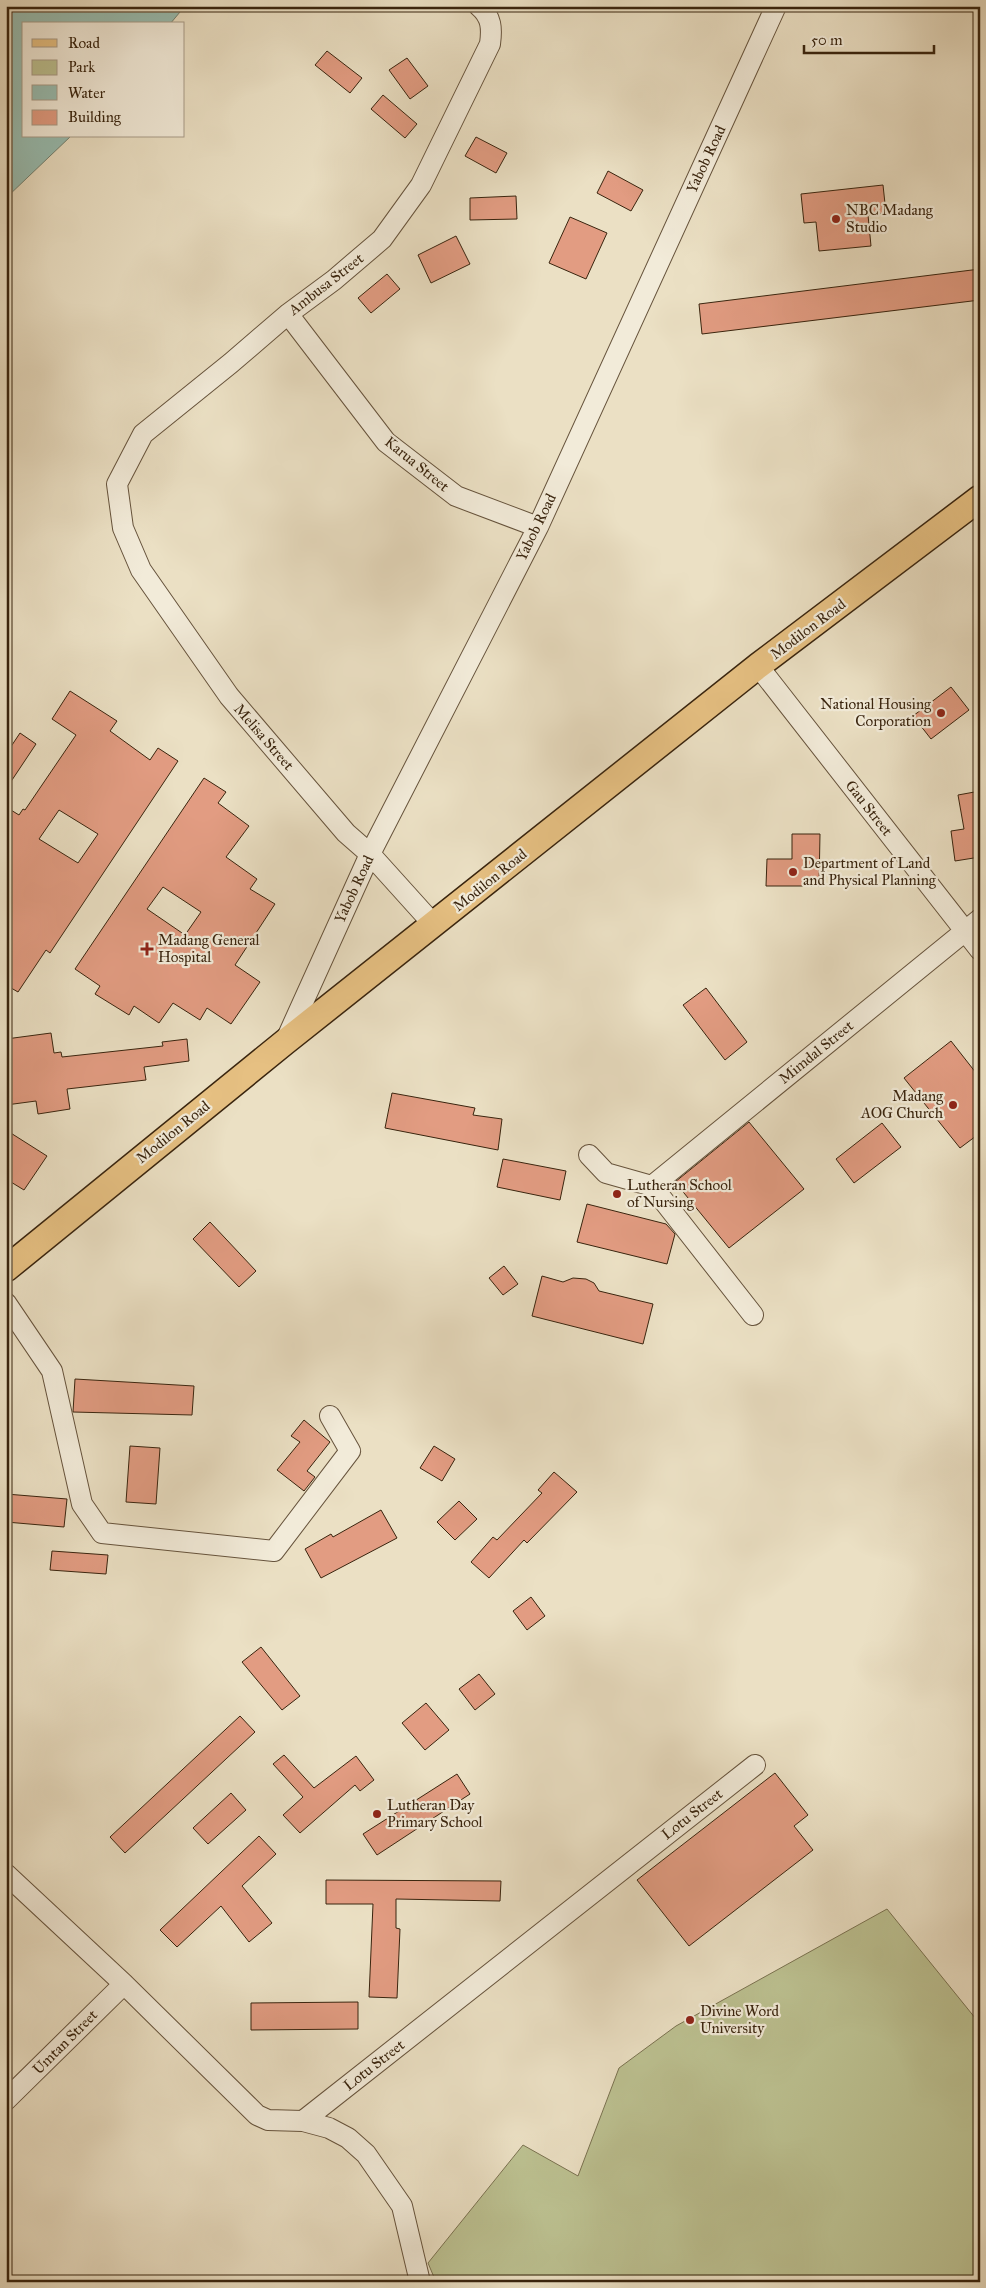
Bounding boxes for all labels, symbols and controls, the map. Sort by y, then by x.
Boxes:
legend [22,22,185,138]
scale bar [804,22,934,54]
text: 50 m [811,31,843,49]
text: Road [68,34,100,52]
text: Park [68,58,95,76]
text: Water [68,84,105,102]
text: Building [68,108,122,126]
street label: Yabob Road [683,122,730,196]
place label: NBC Madang Studio [846,201,934,236]
marker: NBC Madang Studio [830,213,842,225]
street label: Ambusa Street [284,249,368,319]
street label: Karua Street [381,433,453,496]
street label: Yabob Road [512,490,560,563]
street label: Modilon Road [767,595,850,663]
place label: National Housing Corporation [820,695,932,730]
street label: Melisa Street [230,700,298,774]
marker: National Housing Corporation [935,707,947,719]
street label: Gau Street [842,777,897,840]
street label: Modilon Road [450,845,531,915]
street label: Yabob Road [331,852,378,926]
place label: Department of Land and Physical Planning [803,854,937,889]
marker: Department of Land and Physical Planning [787,866,799,878]
place label: Madang General Hospital [158,931,261,966]
marker: Madang General Hospital [140,942,154,956]
street label: Mimdal Street [775,1016,857,1087]
place label: Madang AOG Church [860,1087,944,1122]
street label: Modilon Road [133,1097,214,1167]
marker: Madang AOG Church [947,1099,959,1111]
place label: Lutheran School of Nursing [627,1176,733,1211]
marker: Lutheran School of Nursing [611,1188,623,1200]
street label: Lotu Street [658,1784,727,1843]
place label: Lutheran Day Primary School [387,1796,484,1831]
marker: Lutheran Day Primary School [371,1808,383,1820]
place label: Divine Word University [700,2002,780,2037]
street label: Umtan Street [29,2005,102,2078]
marker: Divine Word University [684,2014,696,2026]
street label: Lotu Street [340,2035,409,2094]

